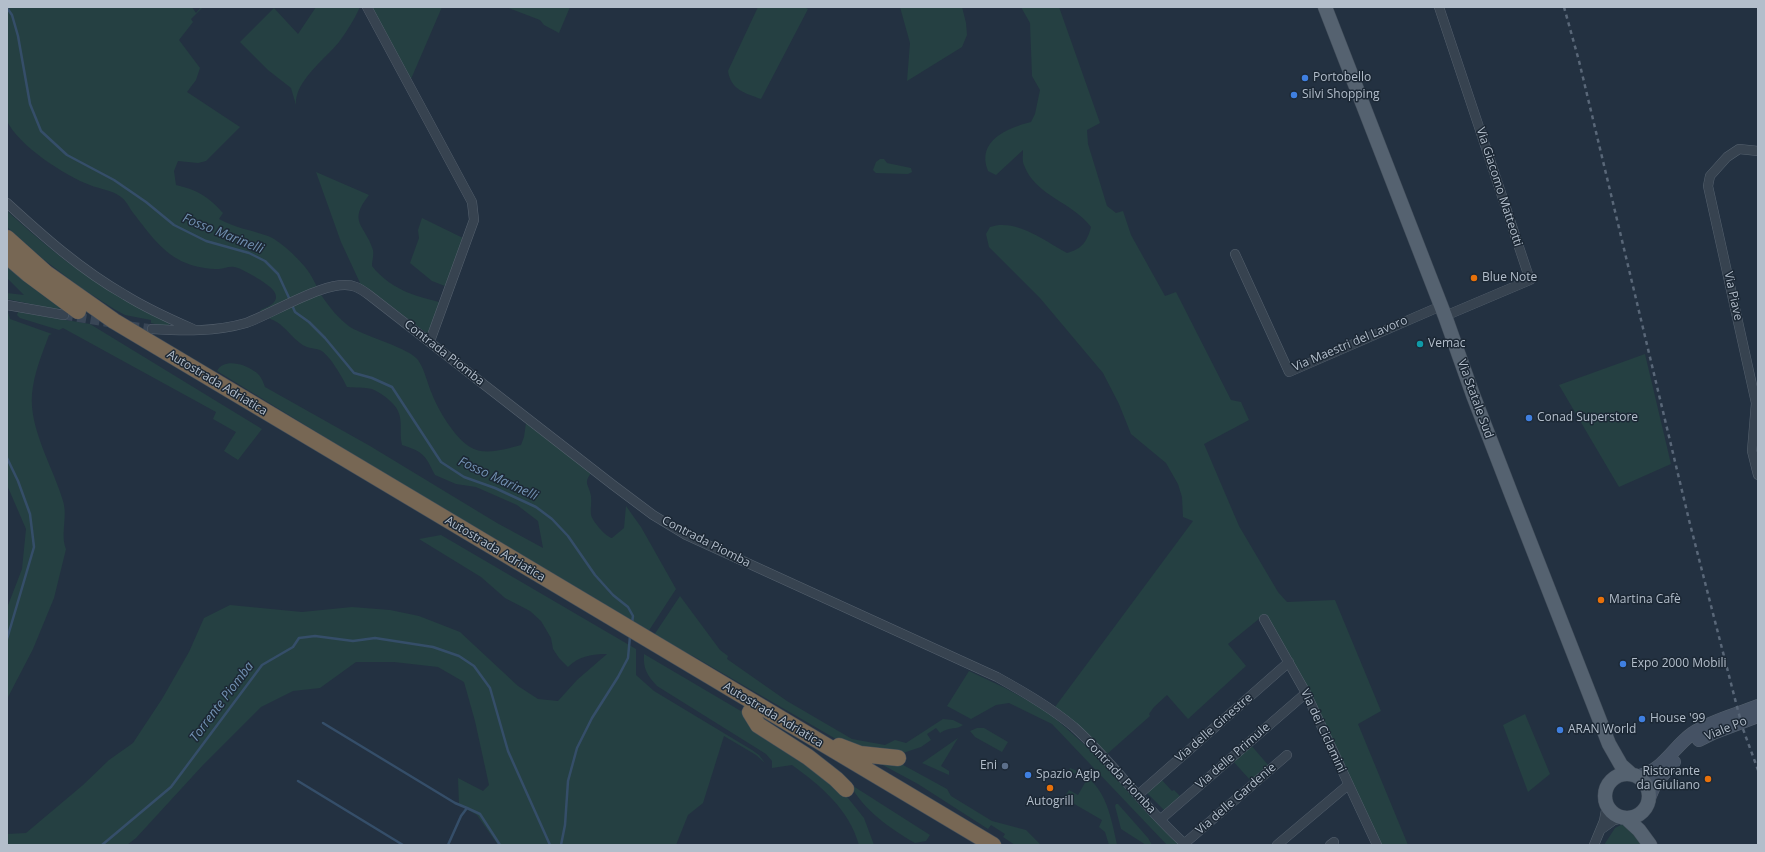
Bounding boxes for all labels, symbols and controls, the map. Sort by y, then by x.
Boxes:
place label: Portobello [1313,71,1371,85]
marker: Portobello [1300,73,1310,83]
place label: Silvi Shopping [1302,88,1380,102]
marker: Silvi Shopping [1289,90,1299,100]
street label: Via Giacomo Matteotti [1473,126,1525,248]
water label: Fosso Marinelli [180,211,266,257]
street label: Via Piave [1721,270,1745,322]
place label: Blue Note [1482,271,1537,285]
marker: Blue Note [1469,273,1479,283]
street label: Via Maestri del Lavoro [1290,313,1410,375]
street label: Contrada Piomba [401,317,487,389]
place label: Vemac [1428,337,1465,351]
marker: Vemac [1415,339,1425,349]
street label: Autostrada Adriatica [164,347,270,419]
street label: Via Statale Sud [1454,358,1496,440]
place label: Conad Superstore [1537,411,1638,425]
marker: Conad Superstore [1524,413,1534,423]
water label: Fosso Marinelli [456,454,540,504]
street label: Autostrada Adriatica [442,513,548,585]
street label: Contrada Piomba [659,513,753,571]
place label: Martina Cafè [1609,593,1681,607]
marker: Martina Cafè [1596,595,1606,605]
place label: Expo 2000 Mobili [1631,657,1727,671]
water label: Torrente Piomba [187,659,257,745]
marker: Expo 2000 Mobili [1618,659,1628,669]
street label: Autostrada Adriatica [720,679,826,751]
street label: Via dei Ciclamini [1297,687,1349,775]
street label: Via delle Ginestre [1173,691,1255,765]
place label: House '99 [1650,712,1705,726]
marker: House '99 [1637,714,1647,724]
street label: Viale Po [1703,714,1749,744]
street label: Via delle Primule [1193,720,1273,792]
place label: ARAN World [1568,723,1636,737]
marker: ARAN World [1555,725,1565,735]
street label: Contrada Piomba [1081,735,1159,817]
place label: Eni [980,759,997,773]
street label: Via delle Gardenie [1193,760,1279,838]
marker: Eni [1000,761,1010,771]
place label: Ristorante da Giuliano [1636,765,1700,793]
place label: Spazio Agip [1036,768,1100,782]
marker: Spazio Agip [1023,770,1033,780]
marker: Ristorante da Giuliano [1703,774,1713,784]
marker: Autogrill [1045,783,1055,793]
place label: Autogrill [1027,795,1073,809]

